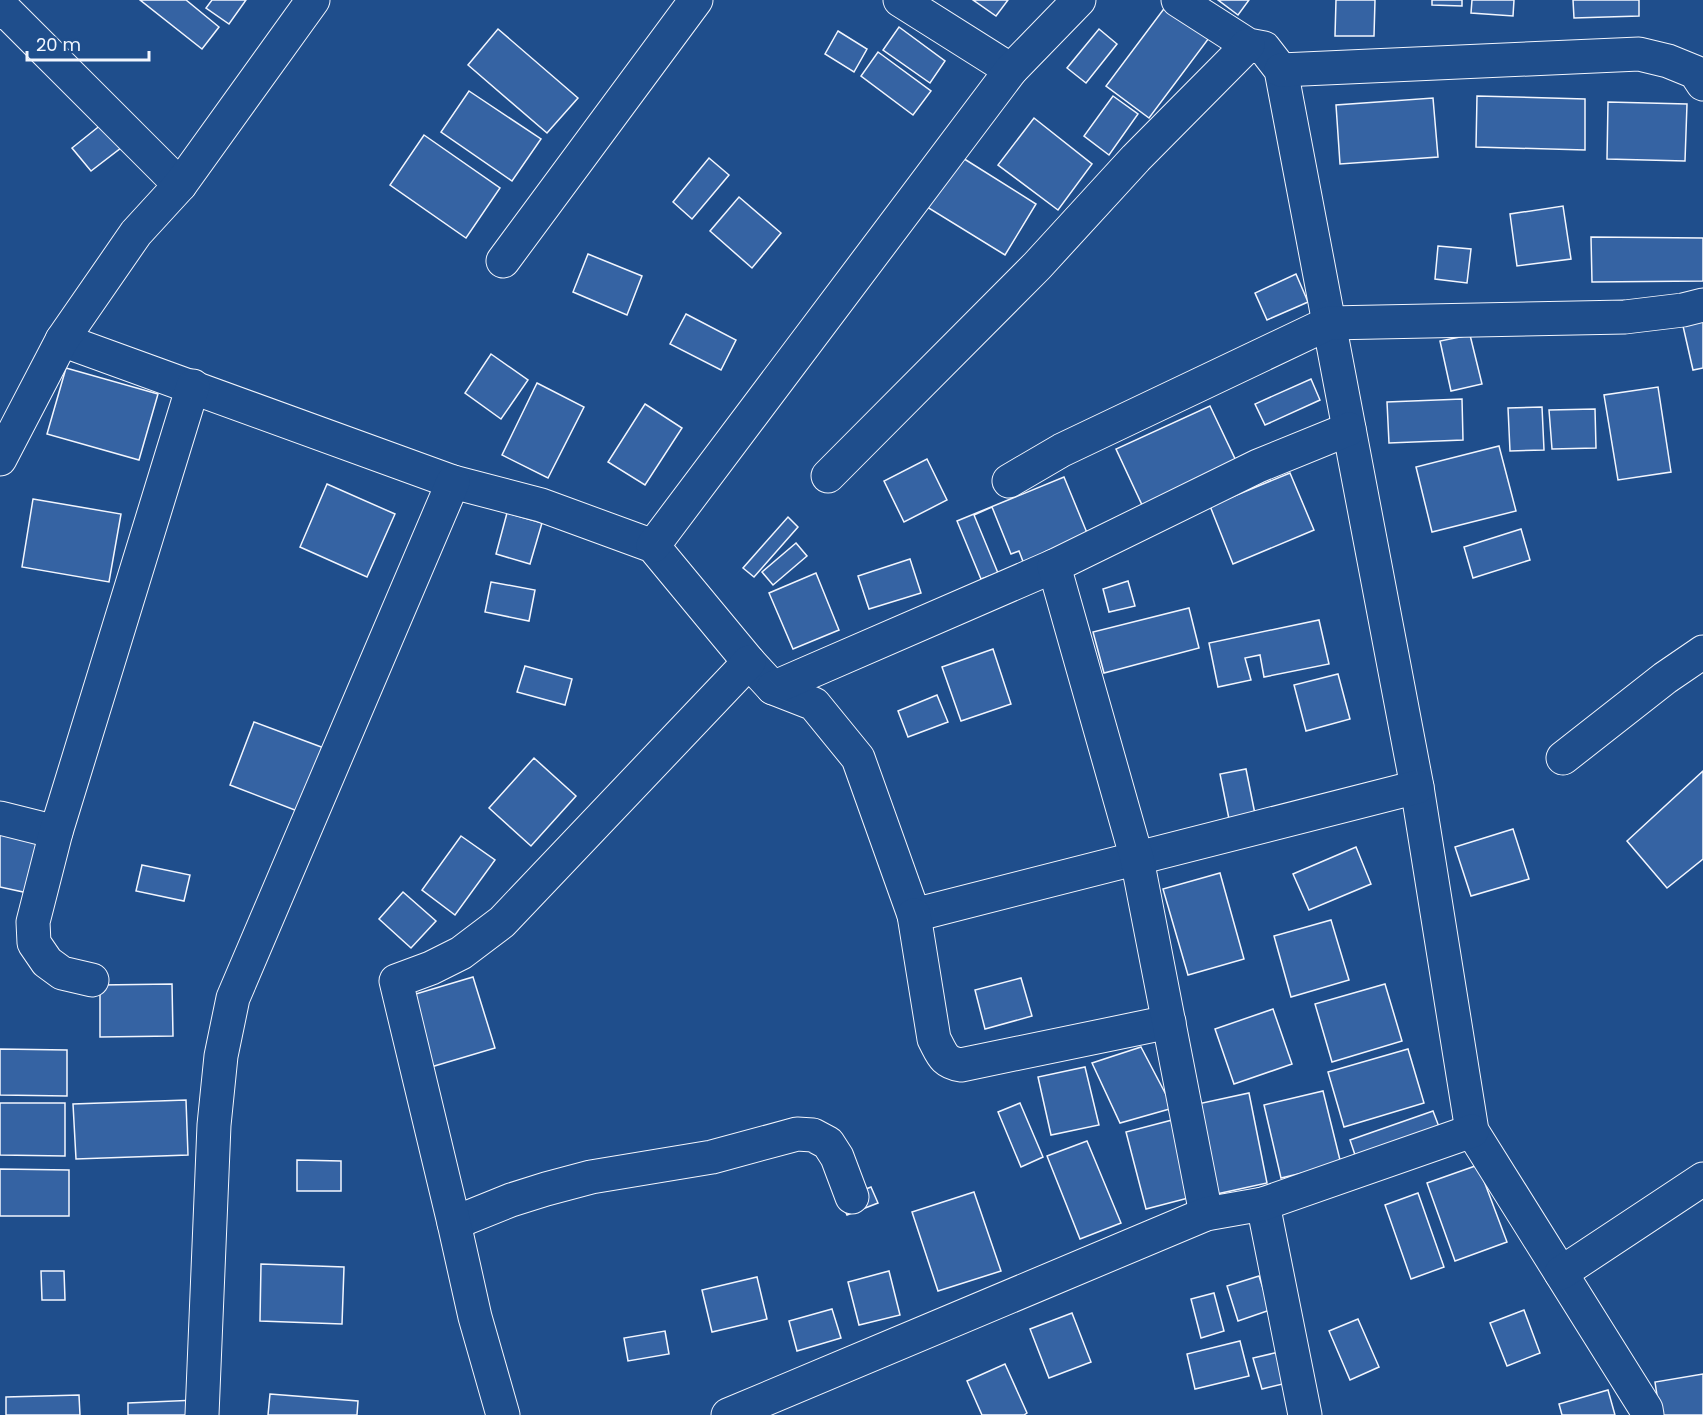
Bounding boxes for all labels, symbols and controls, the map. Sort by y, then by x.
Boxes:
scale bar [27,24,148,62]
text: 20 m [36,32,81,57]

